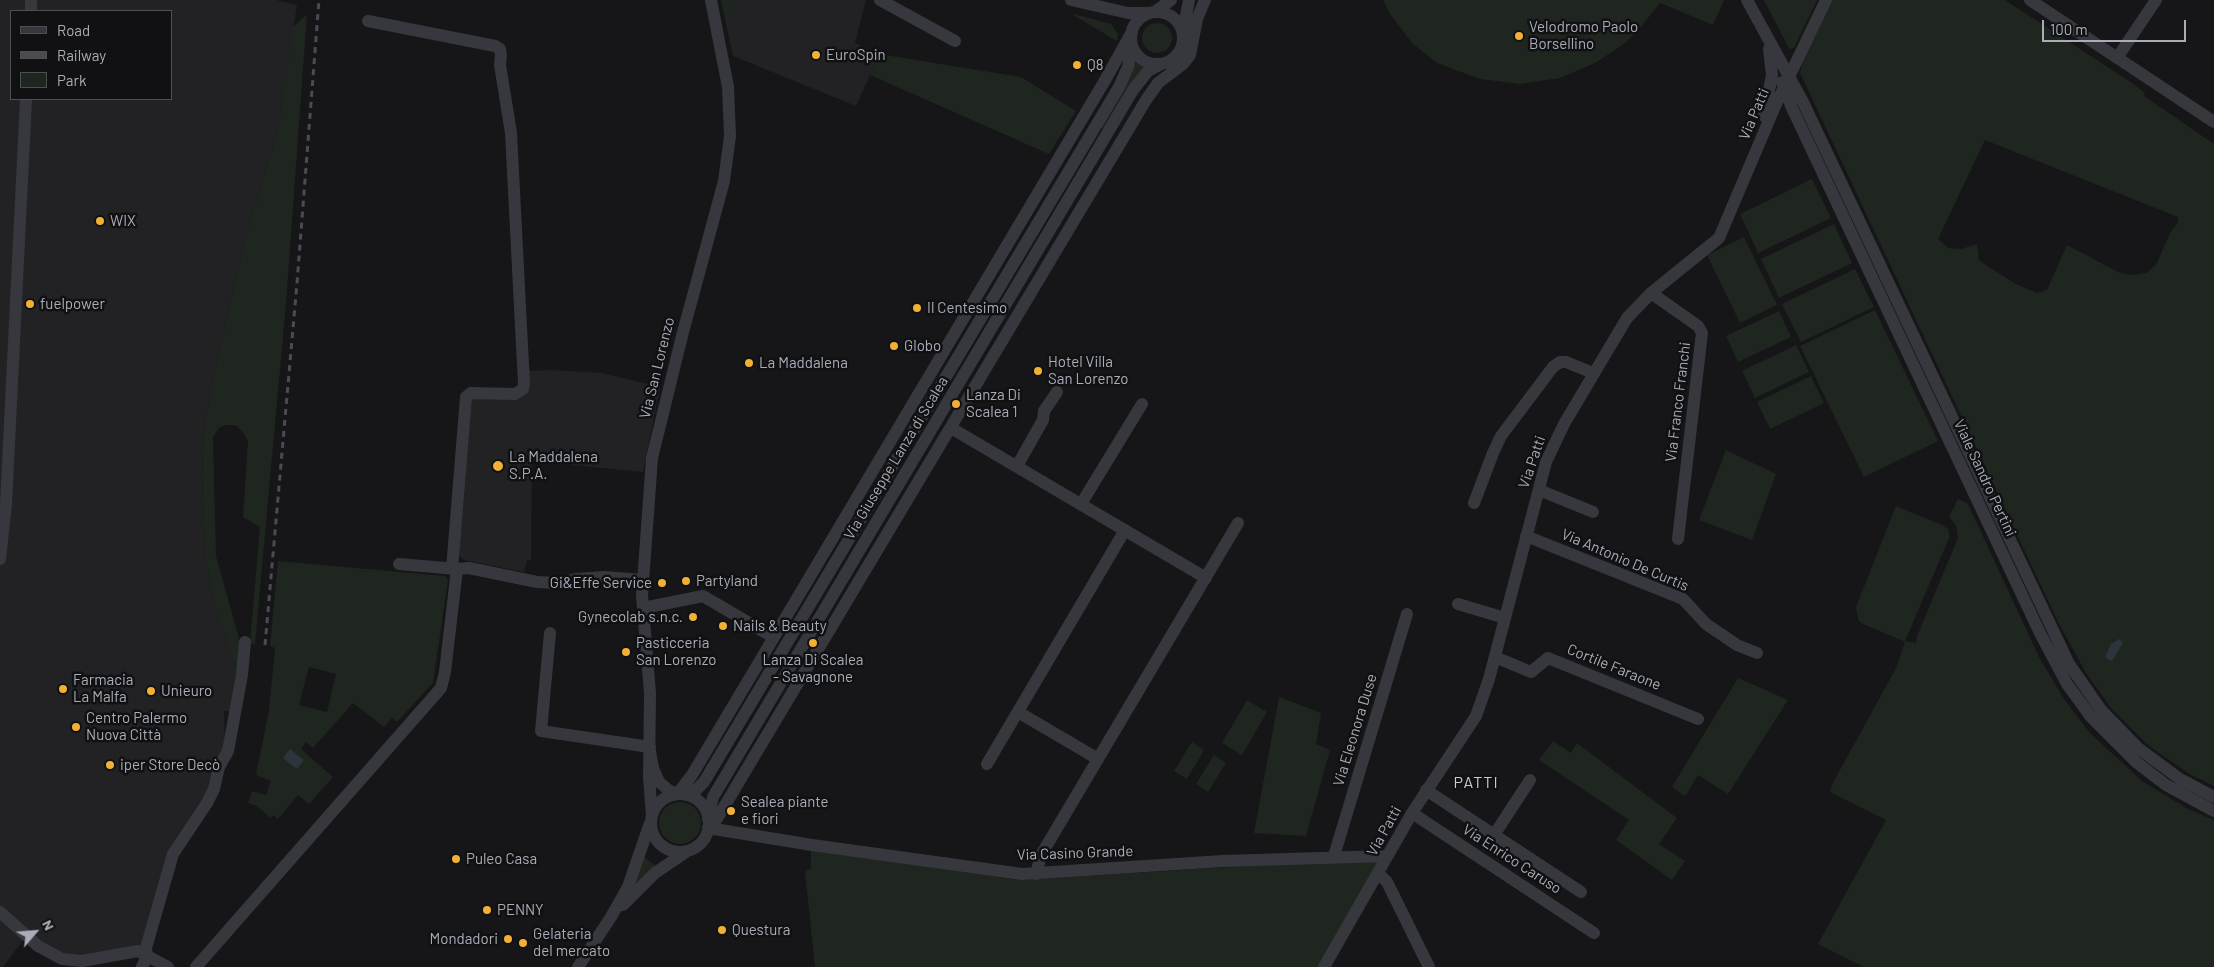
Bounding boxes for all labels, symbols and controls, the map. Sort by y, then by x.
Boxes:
legend [10,10,172,100]
scale bar [2044,10,2188,42]
place label: Velodromo Paolo Borsellino [1529,18,1638,53]
text: 100 m [2050,20,2088,38]
text: Road [57,21,90,39]
marker: Velodromo Paolo Borsellino [1513,30,1525,42]
text: Railway [57,46,106,64]
place label: EuroSpin [826,46,886,64]
marker: EuroSpin [810,49,822,61]
place label: Q8 [1087,56,1103,74]
marker: Q8 [1071,59,1083,71]
text: Park [57,71,86,89]
street label: Via Patti [1735,85,1773,143]
place label: WIX [110,212,136,230]
marker: WIX [94,215,106,227]
place label: fuelpower [40,295,105,313]
marker: fuelpower [24,298,36,310]
place label: Il Centesimo [927,299,1007,317]
marker: Il Centesimo [911,302,923,314]
street label: Via San Lorenzo [636,315,678,421]
place label: Globo [904,337,941,355]
marker: Globo [888,340,900,352]
street label: Via Franco Franchi [1662,341,1694,463]
place label: Hotel Villa San Lorenzo [1048,353,1128,388]
place label: La Maddalena [759,354,848,372]
marker: La Maddalena [743,357,755,369]
marker: Hotel Villa San Lorenzo [1032,365,1044,377]
street label: Via Giuseppe Lanza di Scalea [840,373,952,543]
place label: Lanza Di Scalea 1 [966,386,1021,421]
marker: Lanza Di Scalea 1 [950,398,962,410]
street label: Viale Sandro Pertini [1950,416,2020,540]
street label: Via Patti [1515,433,1549,491]
place label: La Maddalena S.P.A. [509,448,598,483]
marker: La Maddalena S.P.A. [491,459,505,473]
street label: Via Antonio De Curtis [1559,525,1691,595]
place label: Partyland [696,572,758,590]
place label: Gi&Effe Service [550,574,652,592]
marker: Partyland [680,575,692,587]
marker: Gi&Effe Service [656,577,668,589]
place label: Gynecolab s.n.c. [578,608,683,626]
marker: Gynecolab s.n.c. [687,611,699,623]
place label: Nails & Beauty [733,617,827,635]
marker: Nails & Beauty [717,620,729,632]
place label: Pasticceria San Lorenzo [636,634,716,669]
marker: Lanza Di Scalea - Savagnone [807,637,819,649]
street label: Cortile Faraone [1564,640,1664,694]
marker: Pasticceria San Lorenzo [620,646,632,658]
place label: Lanza Di Scalea - Savagnone [763,651,863,686]
place label: Farmacia La Malfa [73,671,134,706]
street label: Via Eleonora Duse [1329,672,1381,788]
place label: Unieuro [161,682,212,700]
marker: Farmacia La Malfa [57,683,69,695]
marker: Unieuro [145,685,157,697]
place label: Centro Palermo Nuova Città [86,709,187,744]
marker: Centro Palermo Nuova Città [70,721,82,733]
place label: iper Store Decò [120,756,220,774]
marker: iper Store Decò [104,759,116,771]
district label: PATTI [1453,773,1499,793]
place label: Sealea piante e fiori [741,793,828,828]
street label: Via Patti [1363,803,1405,859]
marker: Sealea piante e fiori [725,805,737,817]
street label: Via Enrico Caruso [1459,820,1565,898]
street label: Via Casino Grande [1016,842,1134,864]
place label: Puleo Casa [466,850,537,868]
marker: Puleo Casa [450,853,462,865]
place label: PENNY [497,901,544,919]
marker: PENNY [481,904,493,916]
north arrow [10,907,60,957]
text: N [39,917,58,933]
place label: Questura [732,921,790,939]
marker: Questura [716,924,728,936]
place label: Gelateria del mercato [533,925,610,960]
place label: Mondadori [430,930,498,948]
marker: Mondadori [502,933,514,945]
marker: Gelateria del mercato [517,937,529,949]

